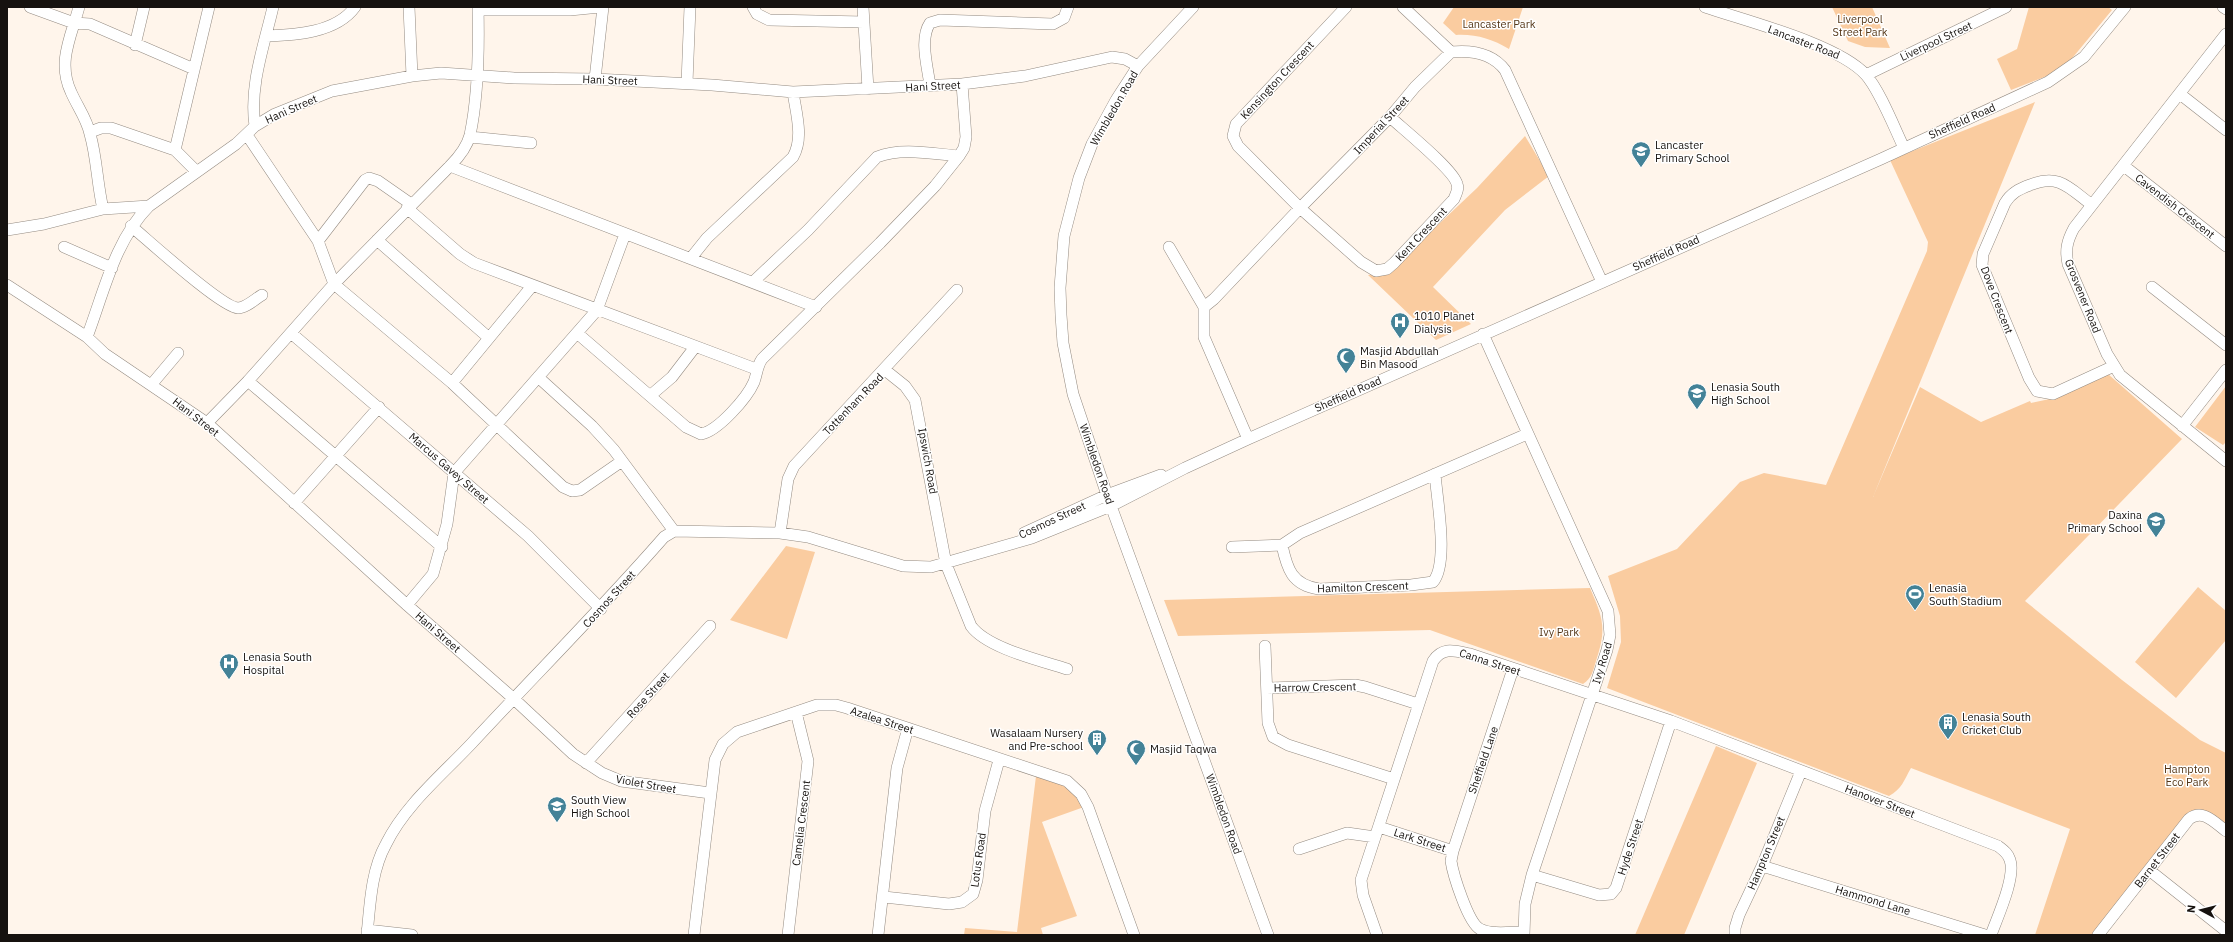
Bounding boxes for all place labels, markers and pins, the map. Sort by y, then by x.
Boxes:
place label: Lancaster Primary School [1655,138,1730,165]
school or university icon: Lancaster Primary School [1630,140,1652,168]
place label: 1010 Planet Dialysis [1414,309,1475,336]
hospital icon: 1010 Planet Dialysis [1389,311,1411,339]
place label: Masjid Abdullah Bin Masood [1360,344,1439,371]
mosque icon: Masjid Abdullah Bin Masood [1335,346,1357,374]
place label: Lenasia South High School [1711,380,1780,407]
school or university icon: Lenasia South High School [1686,382,1708,410]
place label: Daxina Primary School [2067,508,2142,535]
school or university icon: Daxina Primary School [2145,510,2167,538]
place label: Lenasia South Stadium [1929,581,2002,608]
sports icon: Lenasia South Stadium [1904,583,1926,611]
place label: Lenasia South Hospital [243,650,312,677]
hospital icon: Lenasia South Hospital [218,652,240,680]
place label: Lenasia South Cricket Club [1962,710,2031,737]
building icon: Lenasia South Cricket Club [1937,712,1959,740]
place label: Wasalaam Nursery and Pre-school [990,726,1083,753]
building icon: Wasalaam Nursery and Pre-school [1086,728,1108,756]
mosque icon: Masjid Taqwa [1125,738,1147,766]
place label: Masjid Taqwa [1150,742,1217,756]
place label: South View High School [571,793,630,820]
school or university icon: South View High School [546,795,568,823]

